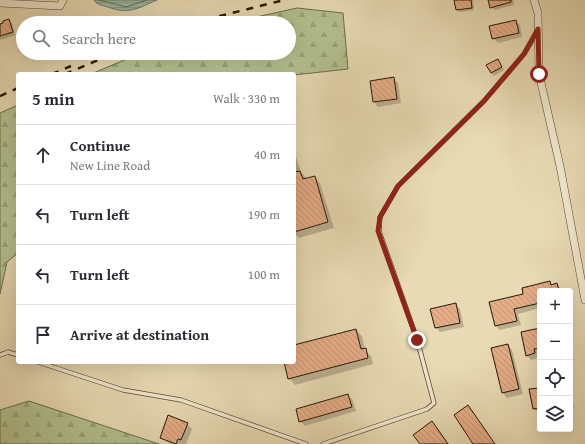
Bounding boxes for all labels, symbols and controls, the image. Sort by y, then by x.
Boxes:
search box [16,16,296,60]
icon: search [30,27,52,49]
text: Search here [62,28,136,49]
route start [530,65,548,83]
text: 5 min [32,86,74,111]
text: Walk · 330 m [213,89,280,108]
text: Continue [70,135,131,156]
icon: ahead [32,144,54,166]
text: 40 m [254,145,280,164]
text: New Line Road [70,156,150,175]
icon: left [32,204,54,226]
text: Turn left [70,204,129,225]
text: 190 m [248,205,280,224]
icon: left [32,264,54,286]
text: Turn left [70,264,129,285]
text: 100 m [248,265,280,284]
map controls [537,288,573,432]
button: + [537,288,573,324]
icon: arrive [32,324,54,346]
text: Arrive at destination [70,324,209,345]
button: − [537,324,573,360]
route end [408,331,426,349]
button: locate [537,360,573,396]
button: layers [537,396,573,432]

